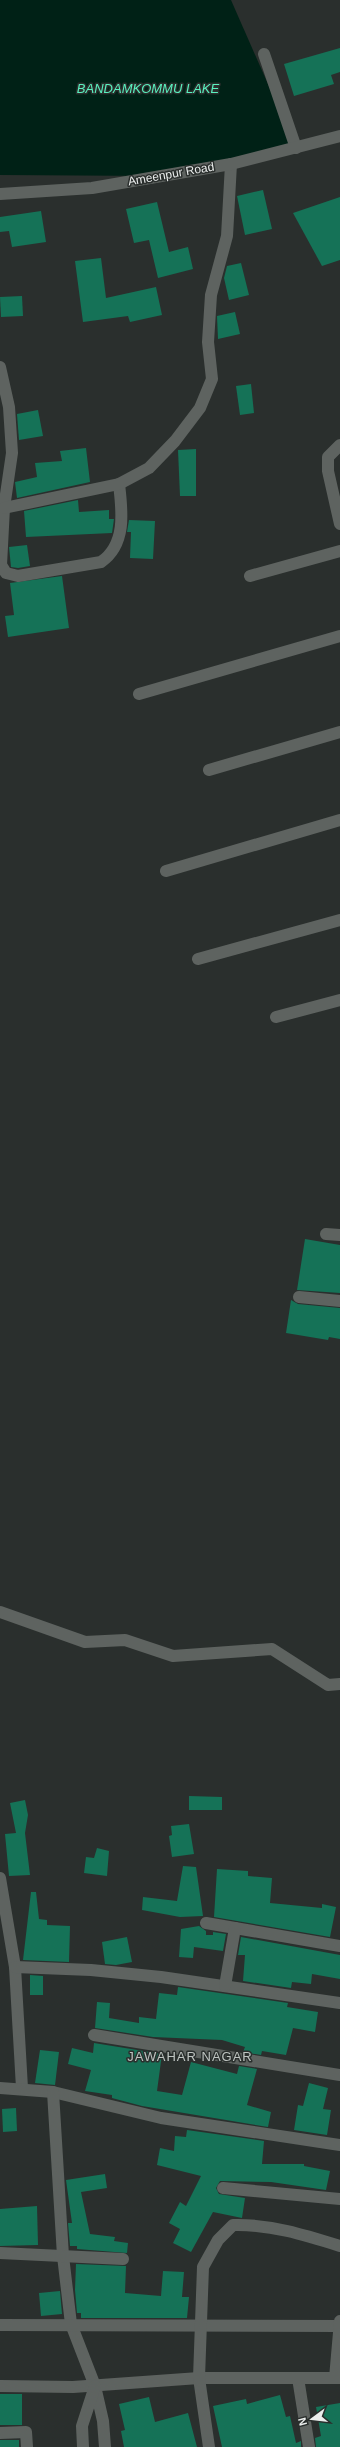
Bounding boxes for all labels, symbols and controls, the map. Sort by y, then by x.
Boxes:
water label: BANDAMKOMMU LAKE [77,81,219,96]
street label: Ameenpur Road [127,160,215,188]
district label: JAWAHAR NAGAR [127,2049,253,2064]
north arrow [292,2399,332,2439]
text: N [296,2416,309,2427]

